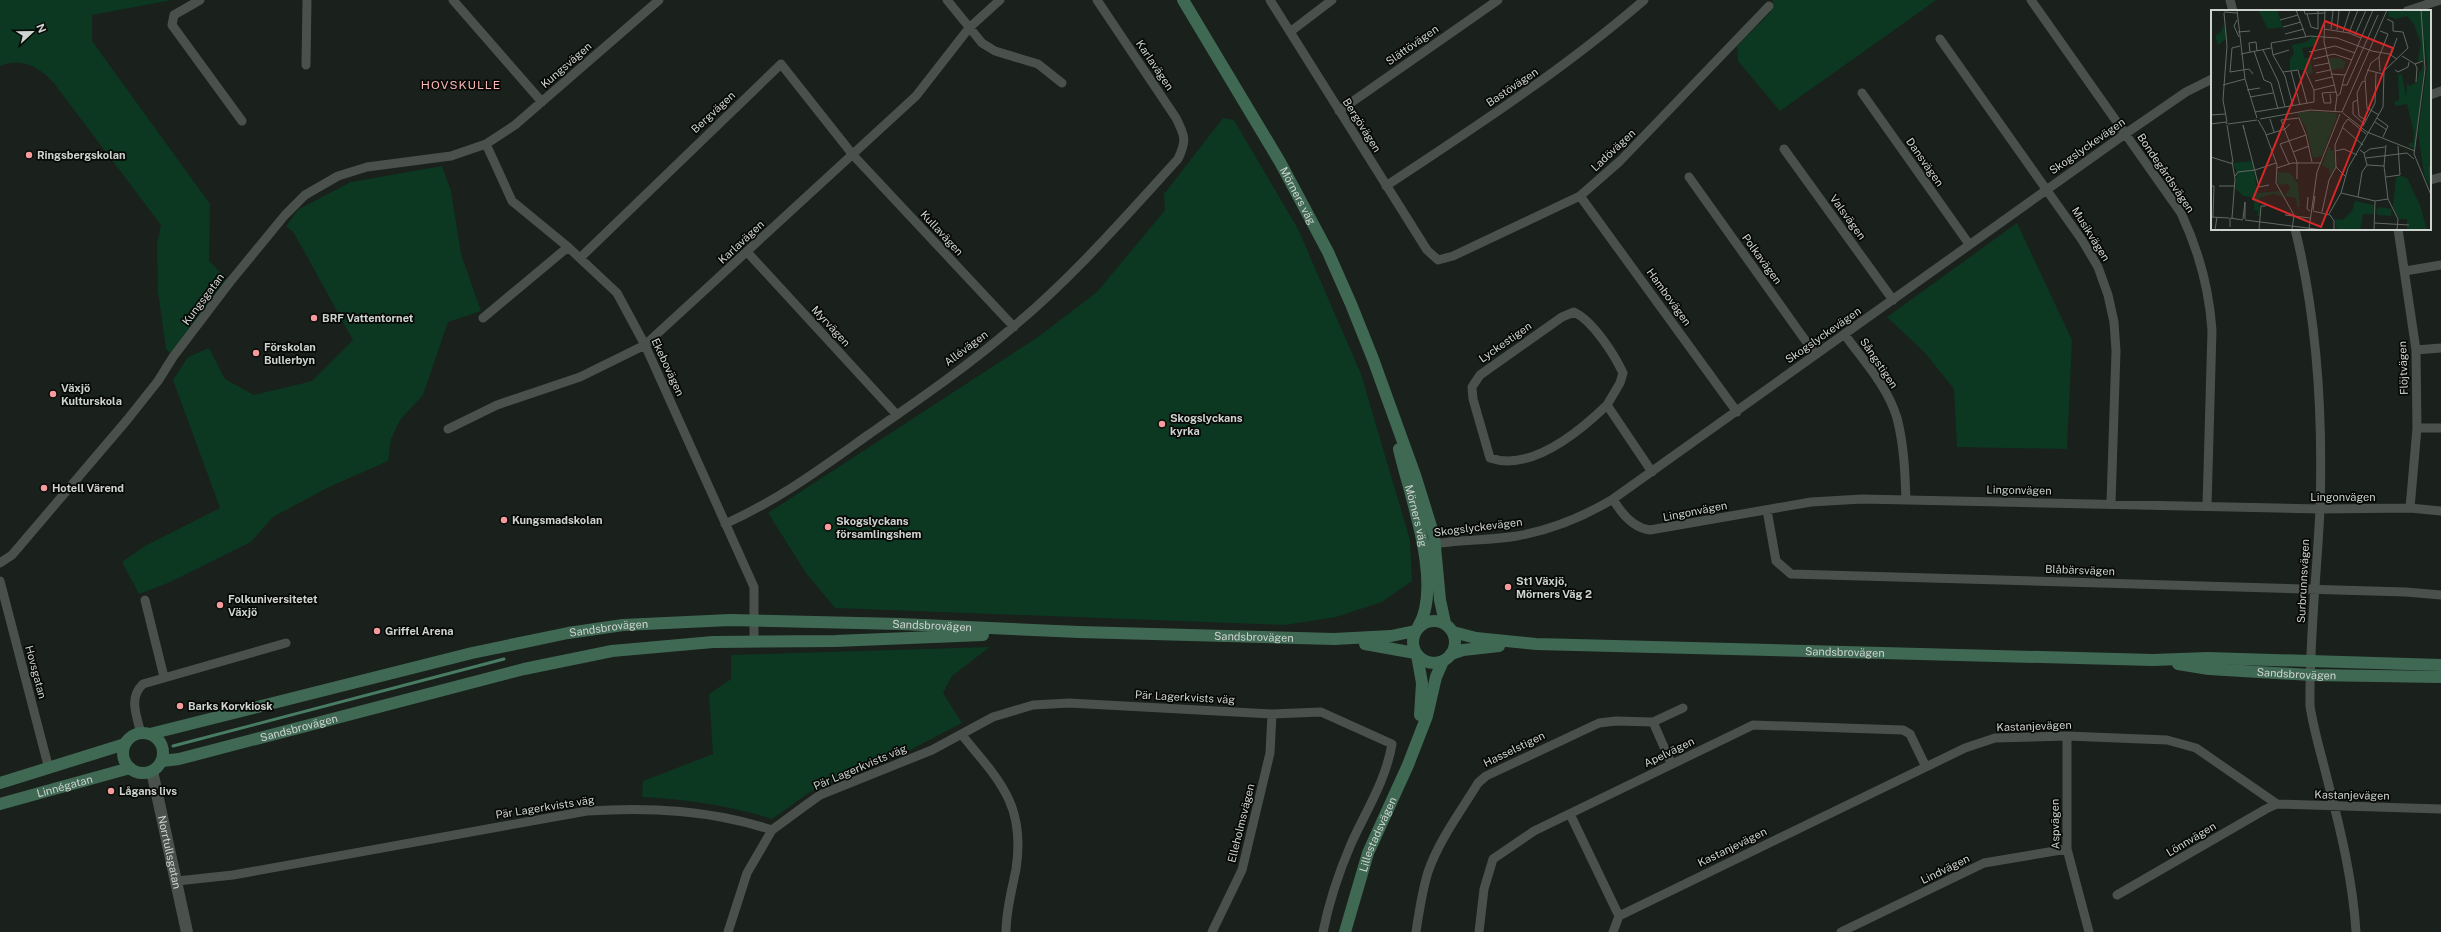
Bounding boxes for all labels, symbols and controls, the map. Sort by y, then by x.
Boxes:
inset map [2211,10,2431,230]
north arrow [12,12,52,52]
text: N [34,22,48,34]
street label: Slättövägen [1383,23,1441,67]
street label: Karlavägen [1134,38,1176,92]
street label: Kungsvägen [538,40,594,90]
street label: Bastövägen [1484,65,1540,109]
district label: HOVSKULLE [421,78,501,92]
street label: Bergvägen [689,89,737,135]
street label: Bergövägen [1341,96,1383,154]
street label: Skogslyckevägen [2047,115,2127,177]
street label: Ladövägen [1589,127,1637,173]
street label: Bondegårdsvägen [2135,131,2197,215]
street label: Dansvägen [1904,135,1946,189]
place label: Ringsbergskolan [37,149,126,161]
marker: Ringsbergskolan [24,150,34,160]
street label: Mörners väg [1278,165,1318,227]
street label: Valsvägen [1828,192,1868,242]
street label: Musikvägen [2070,205,2112,263]
street label: Kullavägen [918,208,966,258]
street label: Karlavägen [716,218,766,266]
street label: Polkavägen [1740,232,1784,286]
street label: Hambovägen [1644,266,1694,328]
street label: Kungsgatan [180,271,226,327]
street label: Myrvägen [809,303,853,349]
street label: Skogslyckevägen [1783,304,1863,366]
place label: BRF Vattentornet [322,312,414,324]
marker: BRF Vattentornet [309,313,319,323]
street label: Lyckestigen [1476,319,1534,365]
street label: Allévägen [942,328,990,368]
street label: Ekebovägen [649,336,687,398]
street label: Sångstigen [1858,336,1900,390]
place label: Förskolan Bullerbyn [264,341,316,366]
street label: Flöjtvägen [2396,341,2410,395]
marker: Förskolan Bullerbyn [251,348,261,358]
place label: Växjö Kulturskola [61,382,122,407]
marker: Växjö Kulturskola [48,389,58,399]
place label: Skogslyckans kyrka [1170,412,1243,437]
marker: Skogslyckans kyrka [1157,419,1167,429]
place label: Hotell Värend [52,482,124,494]
marker: Hotell Värend [39,483,49,493]
street label: Mörners väg [1403,483,1429,548]
street label: Lingonvägen [1986,483,2052,497]
street label: Lingonvägen [2310,491,2376,503]
street label: Lingonvägen [1662,499,1728,523]
place label: Kungsmadskolan [512,514,602,526]
marker: Kungsmadskolan [499,515,509,525]
place label: Skogslyckans församlingshem [836,515,922,540]
street label: Skogslyckevägen [1433,516,1523,538]
marker: Skogslyckans församlingshem [823,522,833,532]
street label: Surbrunnsvägen [2295,539,2311,623]
street label: Blåbärsvägen [2045,563,2115,577]
place label: St1 Växjö, Mörners Väg 2 [1516,575,1592,600]
marker: St1 Växjö, Mörners Väg 2 [1503,582,1513,592]
place label: Folkuniversitetet Växjö [228,593,318,618]
marker: Folkuniversitetet Växjö [215,600,225,610]
street label: Sandsbrovägen [568,618,648,639]
street label: Sandsbrovägen [892,618,972,633]
place label: Griffel Arena [385,625,453,637]
marker: Griffel Arena [372,626,382,636]
street label: Sandsbrovägen [1214,630,1294,644]
street label: Hovsgatan [23,644,49,700]
street label: Sandsbrovägen [1805,645,1885,659]
street label: Sandsbrovägen [2256,666,2336,681]
street label: Pär Lagerkvists väg [1135,688,1235,706]
place label: Barks Korvkiosk [188,700,273,712]
marker: Barks Korvkiosk [175,701,185,711]
street label: Sandsbrovägen [259,712,339,744]
street label: Kastanjevägen [1996,719,2072,733]
street label: Hasselstigen [1481,729,1547,769]
street label: Apelvägen [1642,735,1696,769]
street label: Pär Lagerkvists väg [812,742,909,792]
street label: Linnégatan [35,773,94,800]
street label: Elleholmsvägen [1225,782,1257,864]
place label: Lågans livs [119,785,177,797]
marker: Lågans livs [106,786,116,796]
street label: Kastanjevägen [2314,788,2390,802]
street label: Pär Lagerkvists väg [495,793,596,821]
street label: Lillestadsvägen [1357,795,1399,873]
street label: Aspvägen [2049,799,2061,849]
street label: Norrtullsgatan [156,814,183,890]
street label: Lönnvägen [2164,820,2218,858]
street label: Kastanjevägen [1696,825,1768,869]
street label: Lindvägen [1919,852,1971,886]

